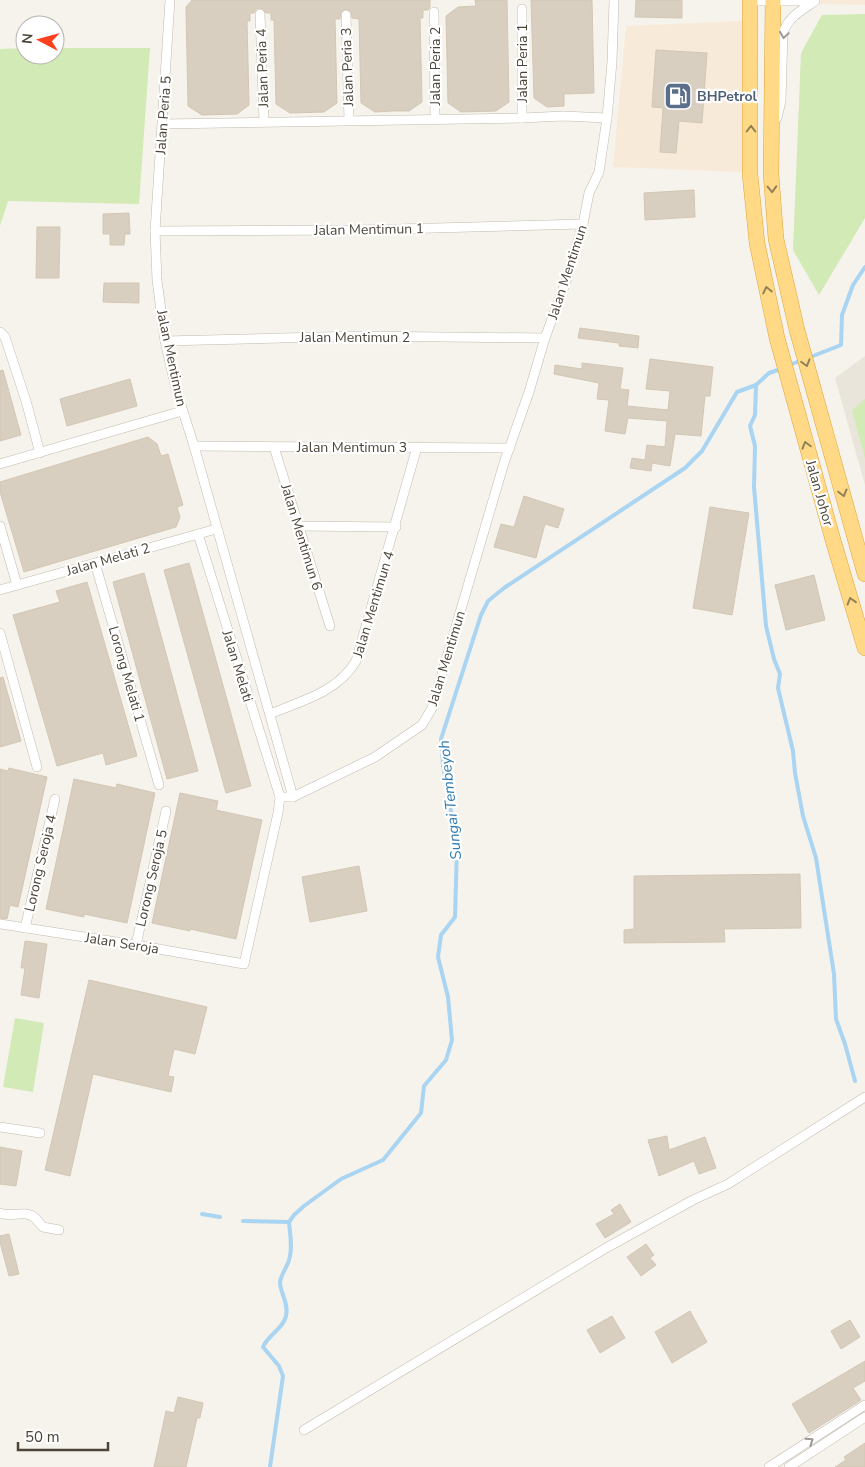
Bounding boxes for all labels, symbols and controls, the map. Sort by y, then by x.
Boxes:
north arrow [15,15,65,65]
street label: Jalan Peria 1 [513,24,532,103]
street label: Jalan Peria 3 [337,27,358,108]
street label: Jalan Peria 2 [426,27,445,106]
street label: Jalan Peria 4 [252,28,273,109]
text: N [18,32,38,45]
one-way arrow [779,32,790,40]
street label: Jalan Peria 5 [151,75,176,156]
fuel station icon: BHPetrol [663,81,693,111]
place label: BHPetrol [697,87,758,106]
one-way arrow [746,125,756,132]
one-way arrow [766,186,777,194]
street label: Jalan Mentimun 1 [313,219,424,240]
street label: Jalan Mentimun [543,222,592,323]
one-way arrow [762,286,773,295]
street label: Jalan Mentimun [152,307,191,408]
street label: Jalan Mentimun 2 [299,328,410,347]
one-way arrow [801,358,811,366]
street label: Jalan Mentimun 3 [296,438,407,457]
one-way arrow [802,442,812,450]
street label: Jalan Johor [801,457,838,529]
street label: Jalan Mentimun 6 [276,481,327,593]
one-way arrow [837,488,847,496]
street label: Jalan Melati 2 [63,538,152,581]
street label: Jalan Mentimun 4 [348,549,399,661]
one-way arrow [847,598,857,606]
street label: Jalan Mentimun [423,608,470,709]
street label: Lorong Melati 1 [104,624,149,724]
street label: Jalan Melati [217,627,257,704]
water label: Sungai Tembeyoh [434,739,466,861]
street label: Lorong Seroja 4 [20,813,61,914]
street label: Lorong Seroja 5 [131,828,172,929]
street label: Jalan Seroja [83,928,160,959]
scale bar [18,1420,108,1452]
text: 50 m [25,1427,60,1447]
one-way arrow [805,1438,814,1447]

